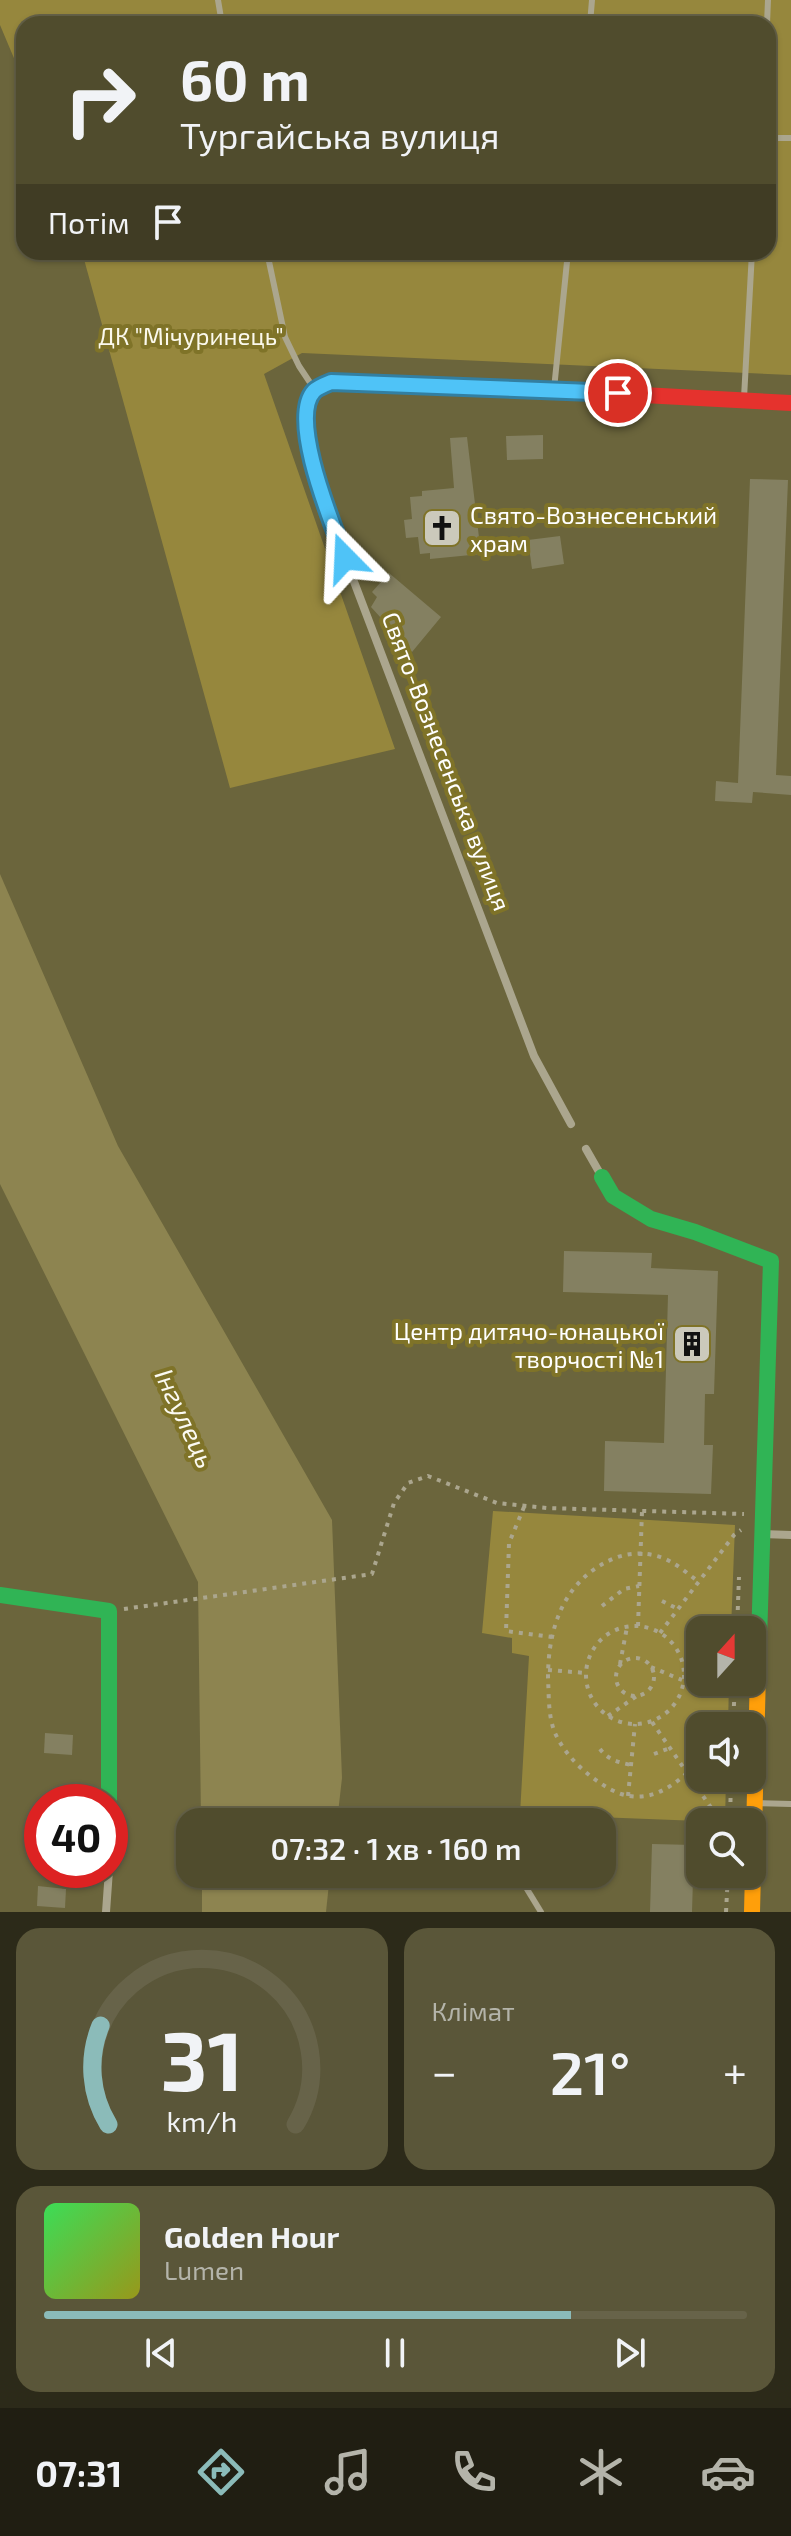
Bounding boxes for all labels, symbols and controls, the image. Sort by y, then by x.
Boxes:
text: 60 m [180,45,310,112]
icon: right [48,48,152,152]
text: Тургайська вулиця [180,113,500,156]
icon: arrive [146,200,190,244]
text: Потім [48,204,130,240]
park label: ДК "Мічуринець" [98,321,284,351]
pin [584,359,652,427]
icon: arrive [596,371,640,415]
place label: Свято-Вознесенський храм [470,500,717,557]
church icon: Свято-Вознесенський храм [421,507,463,549]
position arrow [303,516,387,600]
street label: Свято-Вознесенська вулиця [376,608,517,915]
place label: Центр дитячо-юнацької творчості №1 [394,1316,665,1373]
building icon: Центр дитячо-юнацької творчості №1 [671,1323,713,1365]
water label: Інгулець [150,1363,222,1473]
north arrow [686,1616,766,1696]
map controls [686,1616,766,1888]
button: sound [686,1712,766,1792]
speed limit sign: 40 [24,1784,128,1888]
button: search [686,1808,766,1888]
text: 07:32 · 1 хв · 160 m [271,1830,521,1866]
text: Клімат [432,1995,515,2026]
text: 31 [160,2008,243,2108]
text: 21° [550,2035,630,2107]
text: − [432,2044,457,2097]
text: + [723,2044,747,2097]
text: km/h [166,2103,237,2138]
text: Golden Hour [164,2218,339,2254]
text: Lumen [164,2254,244,2285]
icon: previous [139,2331,183,2375]
icon: pause [373,2331,417,2375]
icon: next [608,2331,652,2375]
icon: directions [193,2444,249,2500]
icon: music [320,2444,376,2500]
icon: phone [446,2444,502,2500]
icon: climate [573,2444,629,2500]
icon: car [700,2444,756,2500]
text: 07:31 [35,2451,122,2494]

